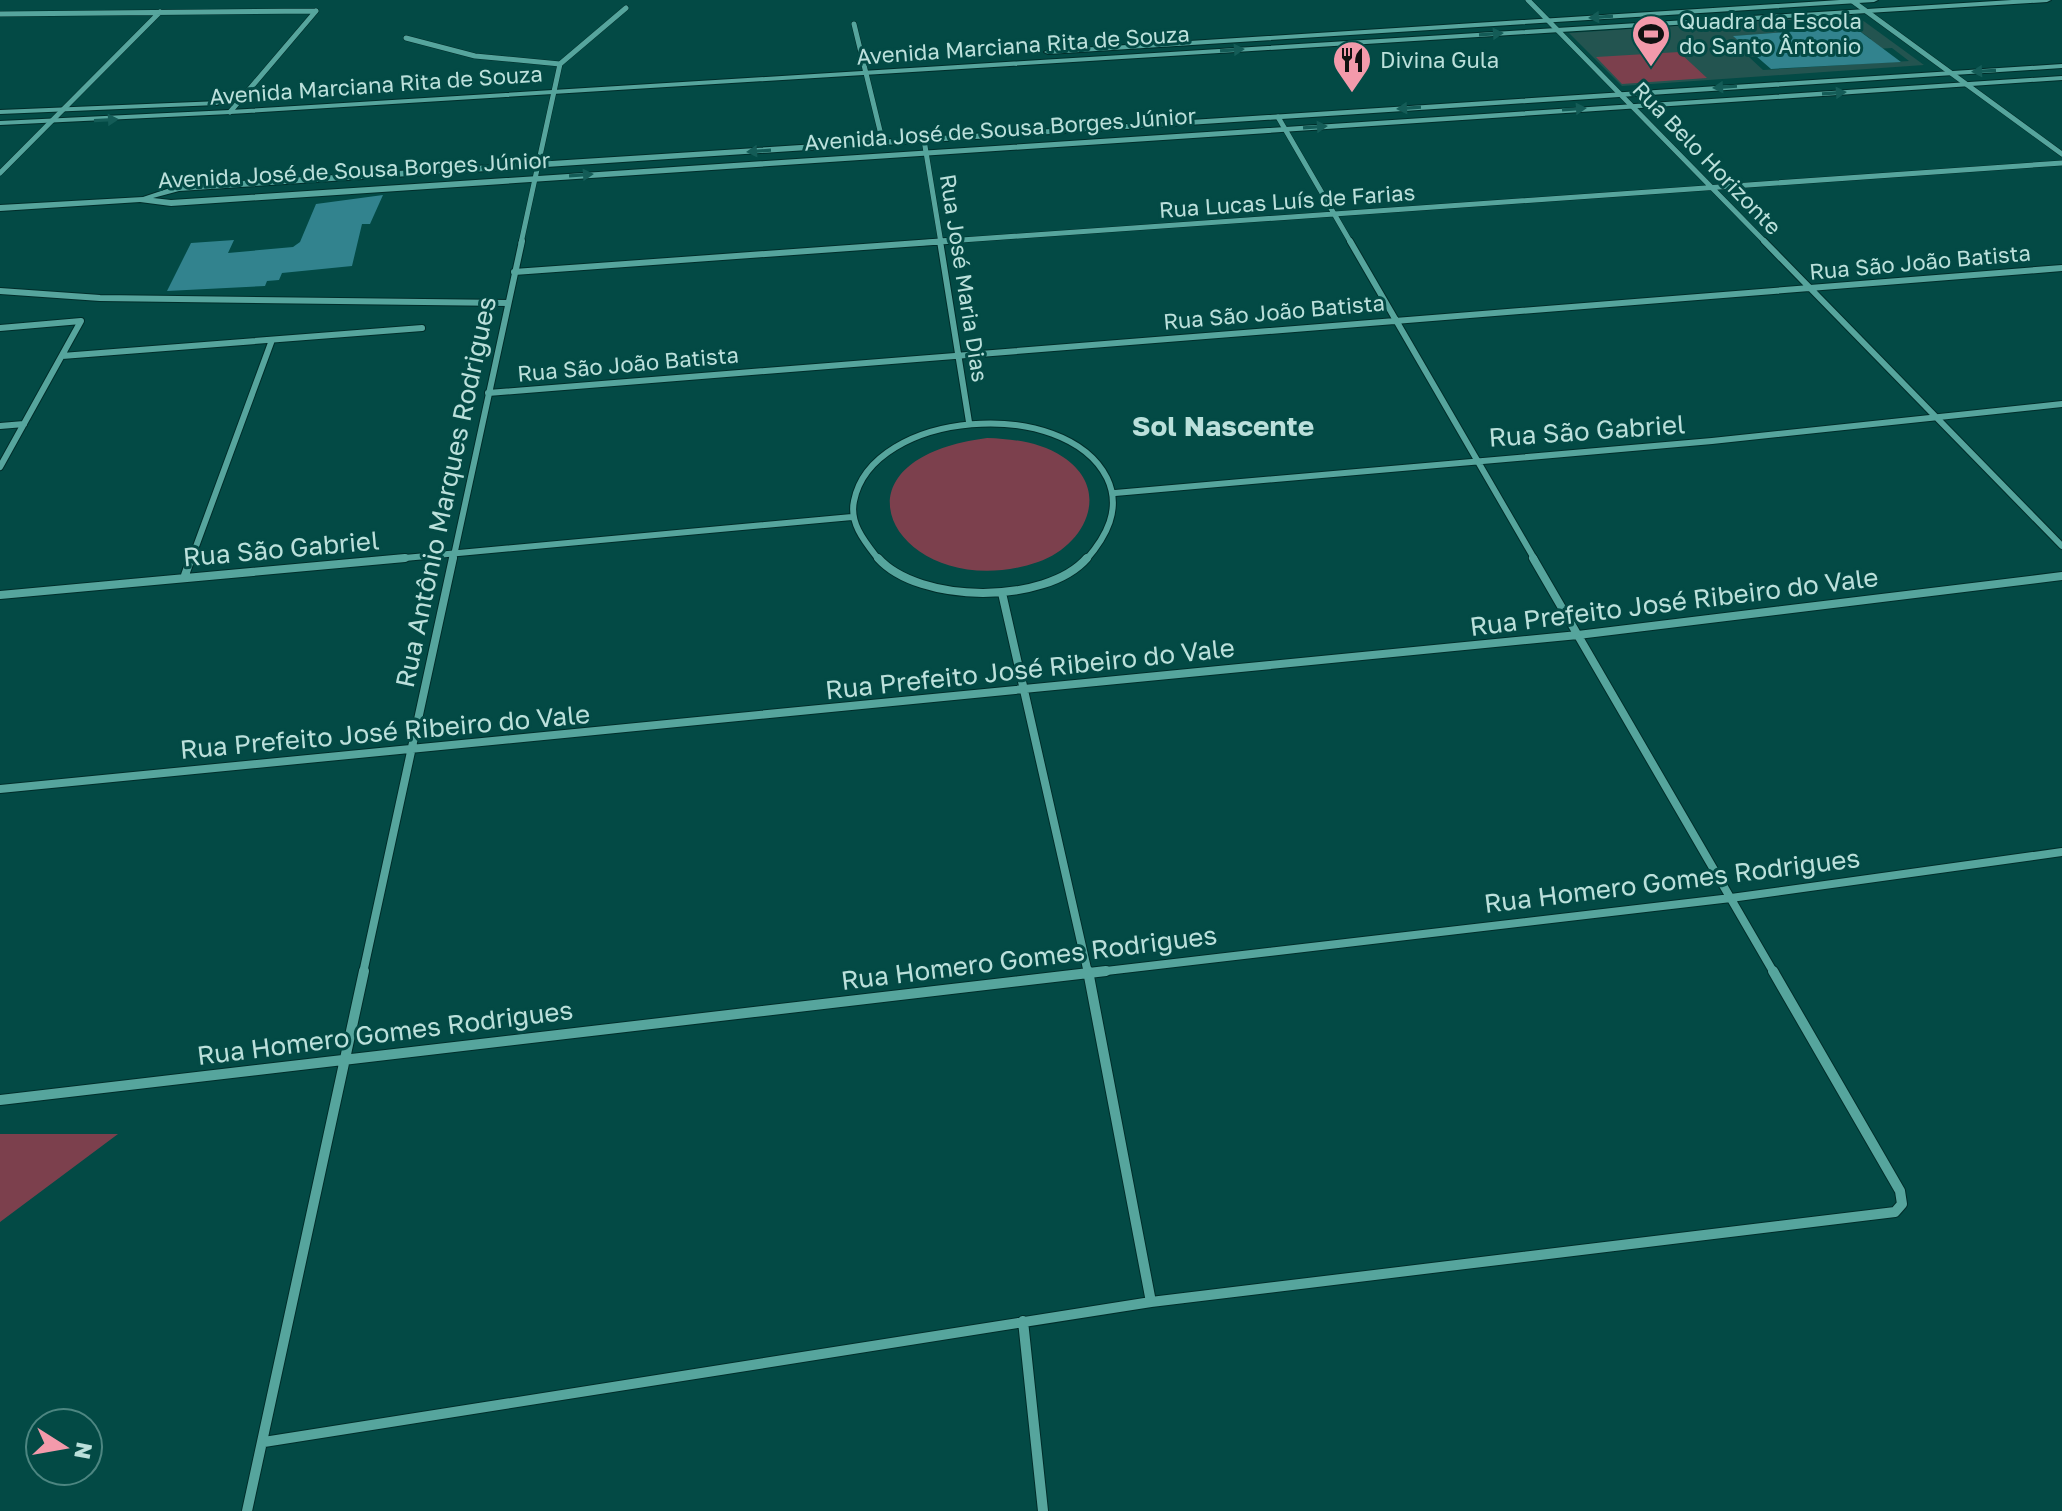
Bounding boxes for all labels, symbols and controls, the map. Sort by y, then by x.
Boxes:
place label: Quadra da Escola do Santo Ântonio [1679,7,1862,59]
one-way arrow [1588,11,1613,24]
sports icon: Quadra da Escola do Santo Ântonio [1630,13,1672,68]
street label: Avenida Marciana Rita de Souza [855,19,1191,70]
one-way arrow [1479,27,1504,40]
restaurant icon: Divina Gula [1331,39,1373,94]
one-way arrow [1220,43,1245,56]
place label: Divina Gula [1380,46,1499,73]
street label: Avenida Marciana Rita de Souza [208,59,544,110]
one-way arrow [1971,64,1996,77]
street label: Rua Belo Horizonte [1627,75,1787,240]
one-way arrow [1712,81,1737,94]
one-way arrow [1822,86,1847,99]
street label: Avenida José de Sousa Borges Júnior [803,101,1197,156]
one-way arrow [1396,102,1421,115]
one-way arrow [1562,103,1587,116]
one-way arrow [94,113,119,126]
one-way arrow [1303,120,1328,133]
one-way arrow [746,145,771,158]
street label: Avenida José de Sousa Borges Júnior [157,146,551,193]
one-way arrow [568,168,593,181]
street label: Rua José Maria Dias [935,172,994,384]
street label: Rua Lucas Luís de Farias [1158,178,1416,223]
street label: Rua São João Batista [1808,238,2032,285]
street label: Rua São João Batista [1162,288,1386,335]
street label: Rua Antônio Marques Rodrigues [389,294,502,690]
street label: Rua São João Batista [516,340,740,387]
street label: Rua São Gabriel [1488,408,1686,453]
district label: Sol Nascente [1132,409,1314,442]
street label: Rua São Gabriel [181,524,380,573]
street label: Rua Prefeito José Ribeiro do Vale [1468,561,1880,642]
street label: Rua Prefeito José Ribeiro do Vale [824,632,1236,705]
street label: Rua Prefeito José Ribeiro do Vale [179,698,591,765]
street label: Rua Homero Gomes Rodrigues [1482,842,1862,919]
street label: Rua Homero Gomes Rodrigues [839,919,1219,996]
street label: Rua Homero Gomes Rodrigues [195,994,575,1071]
north arrow [24,1407,104,1487]
text: N [69,1440,99,1462]

